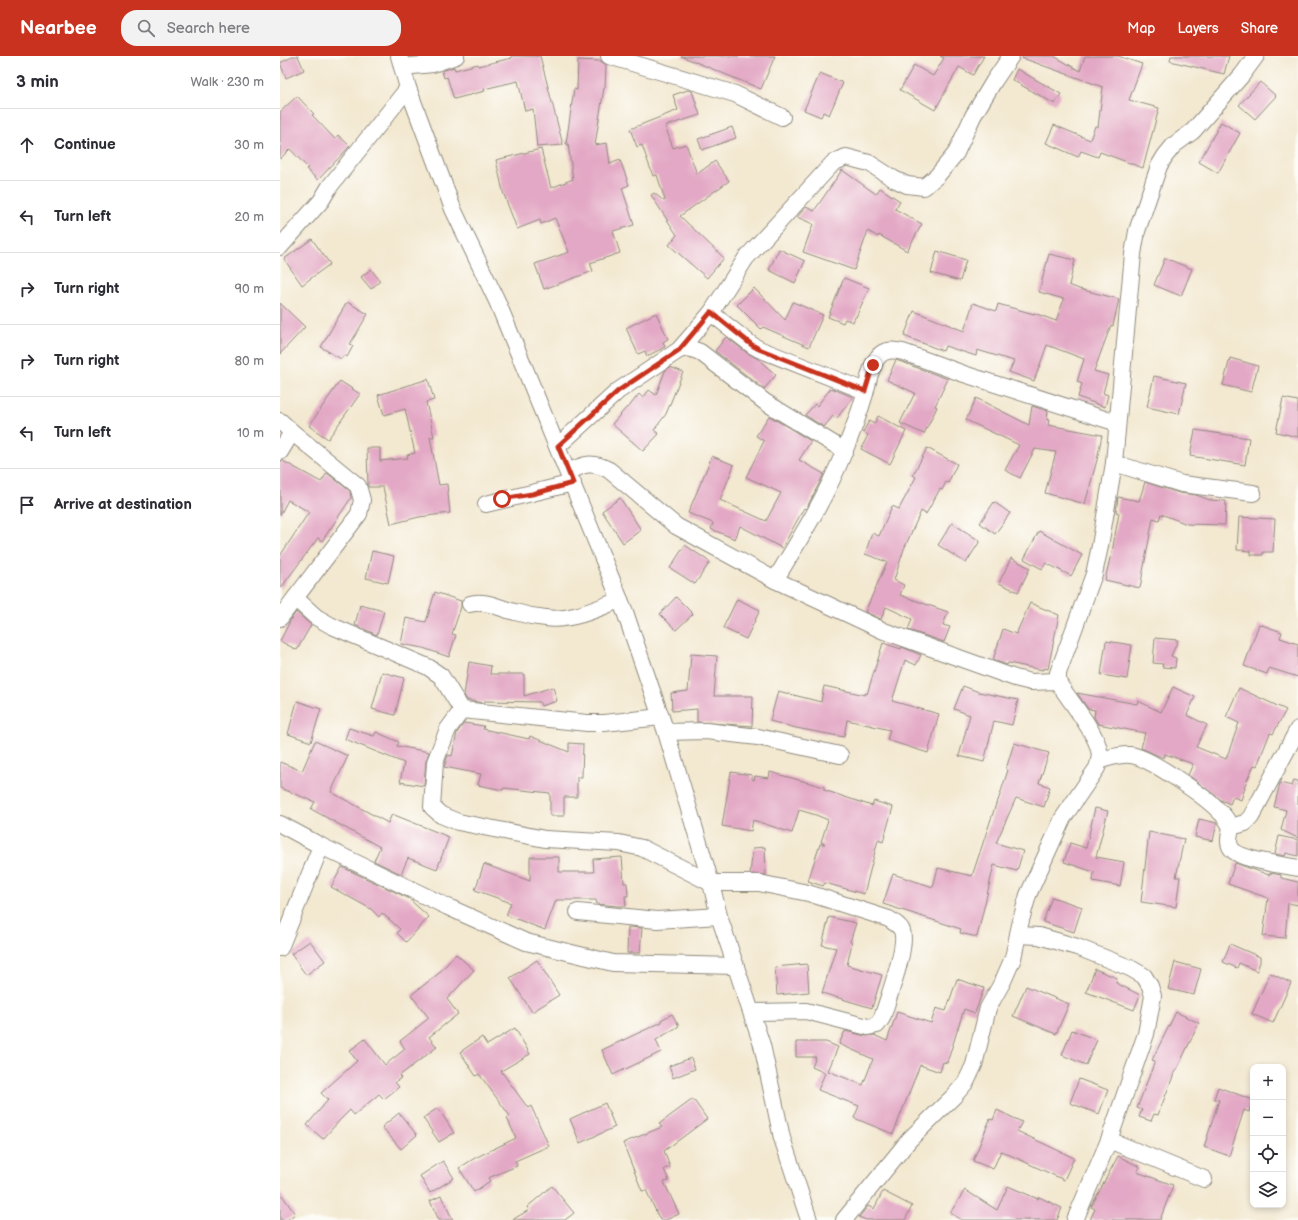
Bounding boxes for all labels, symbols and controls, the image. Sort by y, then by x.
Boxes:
search box [121,10,401,46]
text: Nearbee [20,17,97,40]
icon: search [135,17,157,39]
text: Search here [167,19,250,38]
text: Map [1127,20,1155,37]
text: Layers [1177,20,1219,37]
text: Share [1241,20,1278,37]
text: 3 min [16,72,59,92]
text: Walk · 230 m [190,74,264,90]
icon: ahead [16,134,38,156]
text: Continue [54,135,116,154]
text: 30 m [234,137,264,153]
icon: left [16,206,38,228]
text: Turn left [54,207,111,226]
text: 20 m [234,209,264,225]
icon: right [16,278,38,300]
text: Turn right [54,279,119,298]
text: 90 m [235,281,264,297]
icon: right [16,350,38,372]
text: Turn right [54,351,119,370]
text: 80 m [235,353,264,369]
route end [864,356,882,374]
icon: left [16,422,38,444]
text: Turn left [54,423,111,442]
text: 10 m [237,425,264,441]
route start [493,490,511,508]
icon: arrive [16,494,38,516]
text: Arrive at destination [54,495,192,514]
map controls [1250,1064,1286,1208]
button: + [1250,1064,1286,1100]
button: − [1250,1100,1286,1136]
button: locate [1250,1136,1286,1172]
button: layers [1250,1172,1286,1208]

